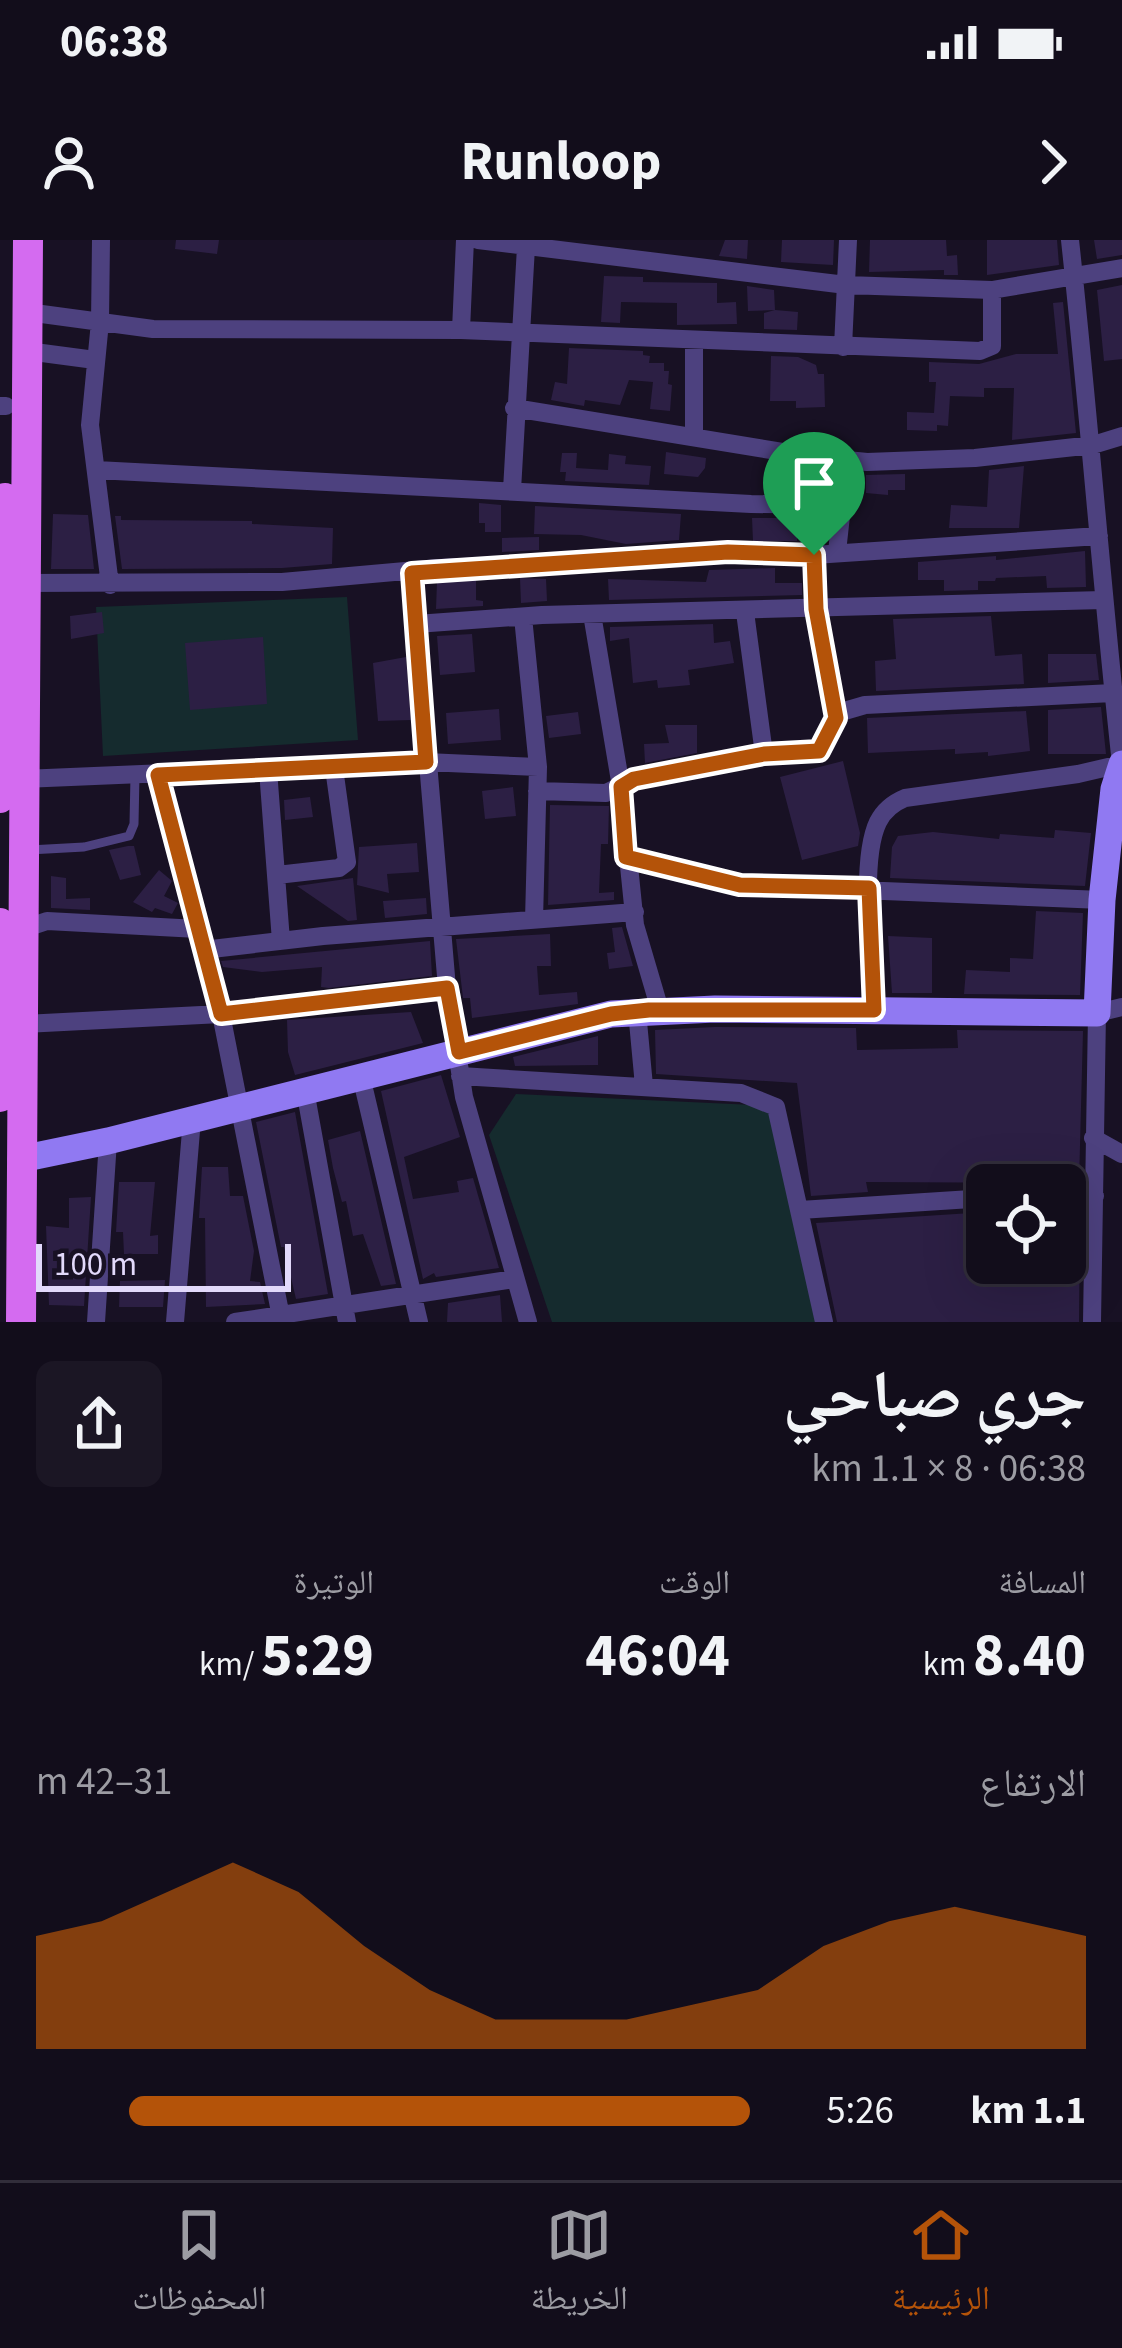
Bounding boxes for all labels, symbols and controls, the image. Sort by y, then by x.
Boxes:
text: 06:38 [60,10,169,74]
text: Runloop [461,124,662,201]
icon: person [36,129,102,195]
icon: forward [1020,129,1086,195]
pin [763,432,865,555]
icon: arrive [781,450,847,516]
map controls [966,1164,1086,1284]
button: locate [966,1164,1086,1284]
scale bar [36,1238,291,1291]
text: 100 m [54,1241,137,1288]
text: جري صباحي [783,1349,1086,1443]
button: share [36,1361,162,1487]
text: 06:38 · 8 × 1.1 km [811,1441,1086,1497]
text: الوتيرة [294,1559,374,1606]
text: الوقت [659,1559,730,1606]
text: المسافة [999,1559,1086,1606]
text: 5:29 [261,1614,374,1699]
text: 46:04 [585,1614,730,1699]
text: 8.40 [973,1614,1086,1699]
text: /km [199,1641,261,1688]
text: km [923,1641,973,1688]
text: 31–42 m [36,1754,172,1810]
text: الارتفاع [980,1756,1086,1812]
text: 5:26 [826,2083,894,2139]
text: 1.1 km [971,2083,1086,2139]
tab: المحفوظات [132,2202,266,2330]
tab: الخريطة [531,2202,628,2330]
tab: الرئيسية [892,2202,990,2330]

